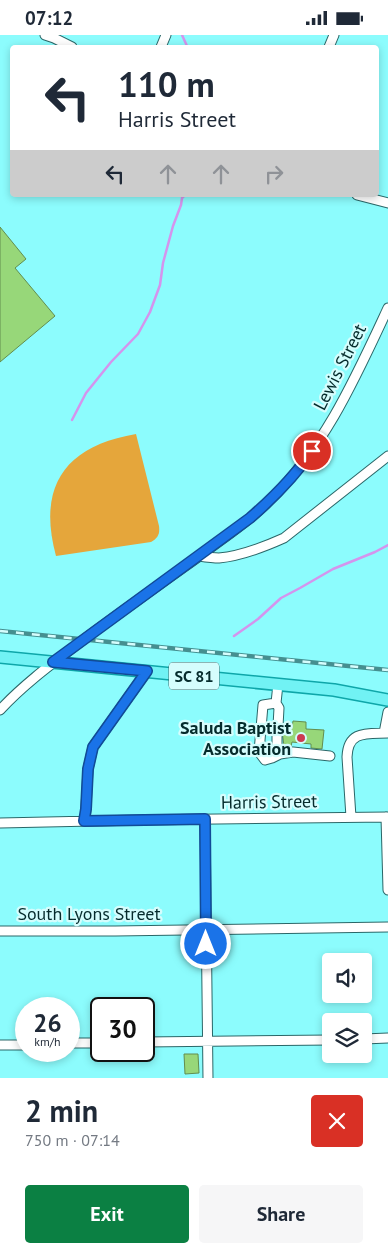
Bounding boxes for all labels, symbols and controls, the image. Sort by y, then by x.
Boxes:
text: 07:12 [25,6,73,30]
text: 110 m [118,61,215,107]
icon: left [35,65,100,130]
text: Harris Street [118,105,236,133]
icon: left [101,160,129,188]
icon: ahead [154,160,182,188]
icon: ahead [207,160,235,188]
icon: right [260,160,288,188]
street label: Lewis Street [308,320,371,414]
pin [291,430,333,472]
icon: arrive [298,437,326,465]
road number: SC 81 [169,662,219,689]
place label: Saluda Baptist Association [180,716,292,760]
marker: Saluda Baptist Association [295,732,307,744]
street label: Harris Street [221,789,317,814]
street label: South Lyons Street [17,902,161,925]
position arrow [179,917,231,969]
map controls [322,953,372,1063]
button: sound [322,953,372,1003]
speed limit sign: 30 [90,997,155,1062]
text: 26 [33,1007,62,1039]
button: layers [322,1013,372,1063]
text: km/h [34,1034,61,1049]
text: 2 min [25,1091,98,1130]
button: close [311,1095,363,1147]
text: 750 m · 07:14 [25,1130,120,1150]
button: Exit [25,1185,189,1243]
button: Share [199,1185,363,1243]

